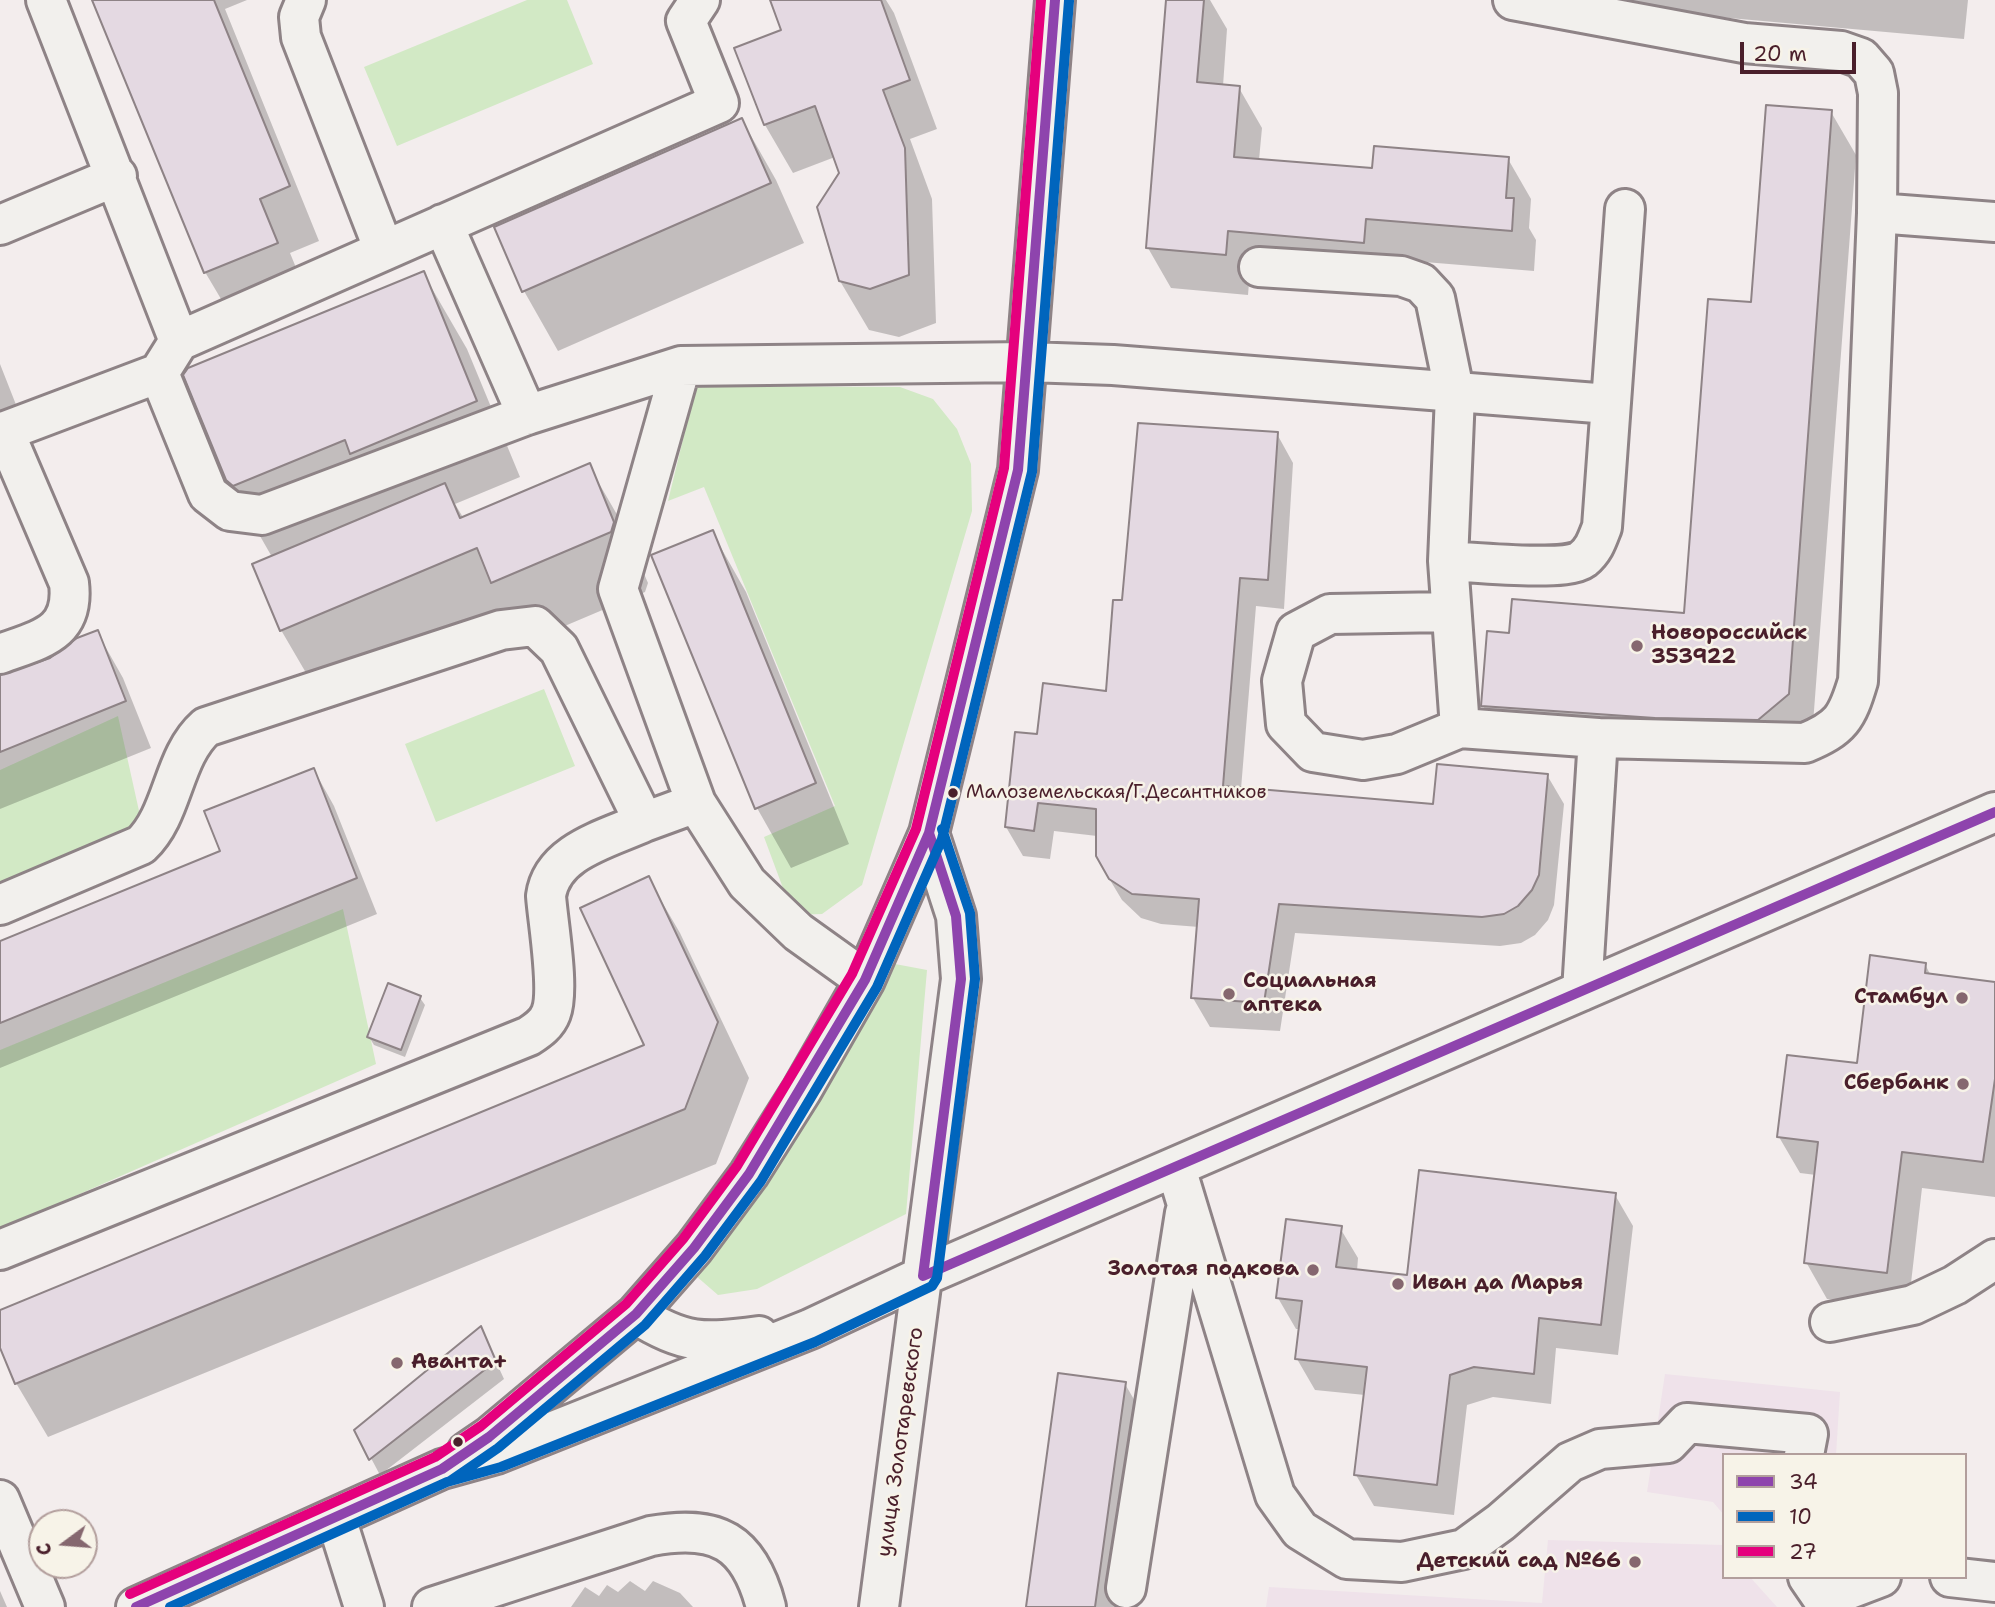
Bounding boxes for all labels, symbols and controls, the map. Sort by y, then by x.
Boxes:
scale bar [1743,28,1858,72]
text: 20 m [1753,40,1807,68]
place label: Новороссийск 353922 [1651,621,1807,671]
marker: Новороссийск 353922 [1629,638,1645,654]
place label: Малоземельская/Г.Десантников [966,782,1267,804]
marker: Малоземельская/Г.Десантников [946,786,960,800]
place label: Социальная аптека [1243,969,1377,1019]
place label: Стамбул [1854,985,1948,1011]
marker: Социальная аптека [1221,986,1237,1002]
marker: Стамбул [1954,990,1970,1006]
place label: Сбербанк [1844,1071,1949,1097]
marker: Сбербанк [1955,1076,1971,1092]
place label: Золотая подкова [1108,1257,1299,1283]
marker: Золотая подкова [1305,1262,1321,1278]
place label: Иван да Марья [1412,1271,1583,1297]
marker: Иван да Марья [1390,1276,1406,1292]
street label: улица Золотаревского [872,1326,930,1558]
place label: Аванта+ [411,1350,508,1376]
marker: Аванта+ [389,1355,405,1371]
unlabelled marker [451,1435,465,1449]
legend [1722,1453,1967,1579]
text: 34 [1789,1468,1818,1496]
text: 10 [1789,1503,1812,1531]
north arrow [28,1509,98,1579]
text: 27 [1789,1538,1817,1566]
text: С [31,1540,58,1558]
place label: Детский сад №66 [1417,1549,1621,1575]
marker: Детский сад №66 [1627,1554,1643,1570]

